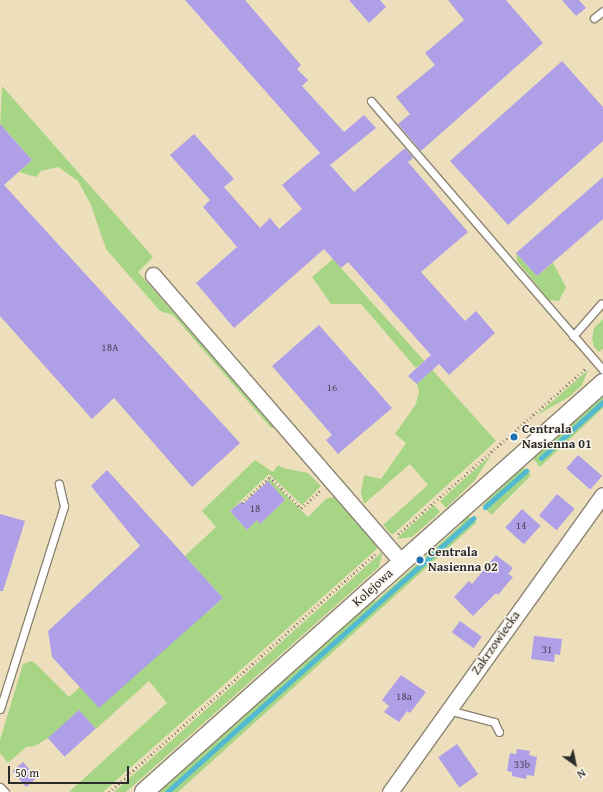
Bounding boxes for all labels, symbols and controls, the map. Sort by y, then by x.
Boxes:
house number: 18A [101,340,119,354]
house number: 16 [327,380,337,394]
place label: Centrala Nasienna 01 [522,422,592,453]
marker: Centrala Nasienna 01 [509,432,519,442]
house number: 18 [250,501,260,515]
house number: 14 [516,518,526,532]
place label: Centrala Nasienna 02 [428,545,498,576]
marker: Centrala Nasienna 02 [415,555,425,565]
street label: Kolejowa [350,566,396,610]
street label: Zakrzowiecka [468,608,524,678]
house number: 31 [542,642,552,656]
house number: 18a [396,689,412,703]
north arrow [555,744,595,784]
house number: 33b [514,757,530,771]
scale bar [10,758,131,784]
text: 50 m [15,764,39,781]
text: N [574,765,589,783]

